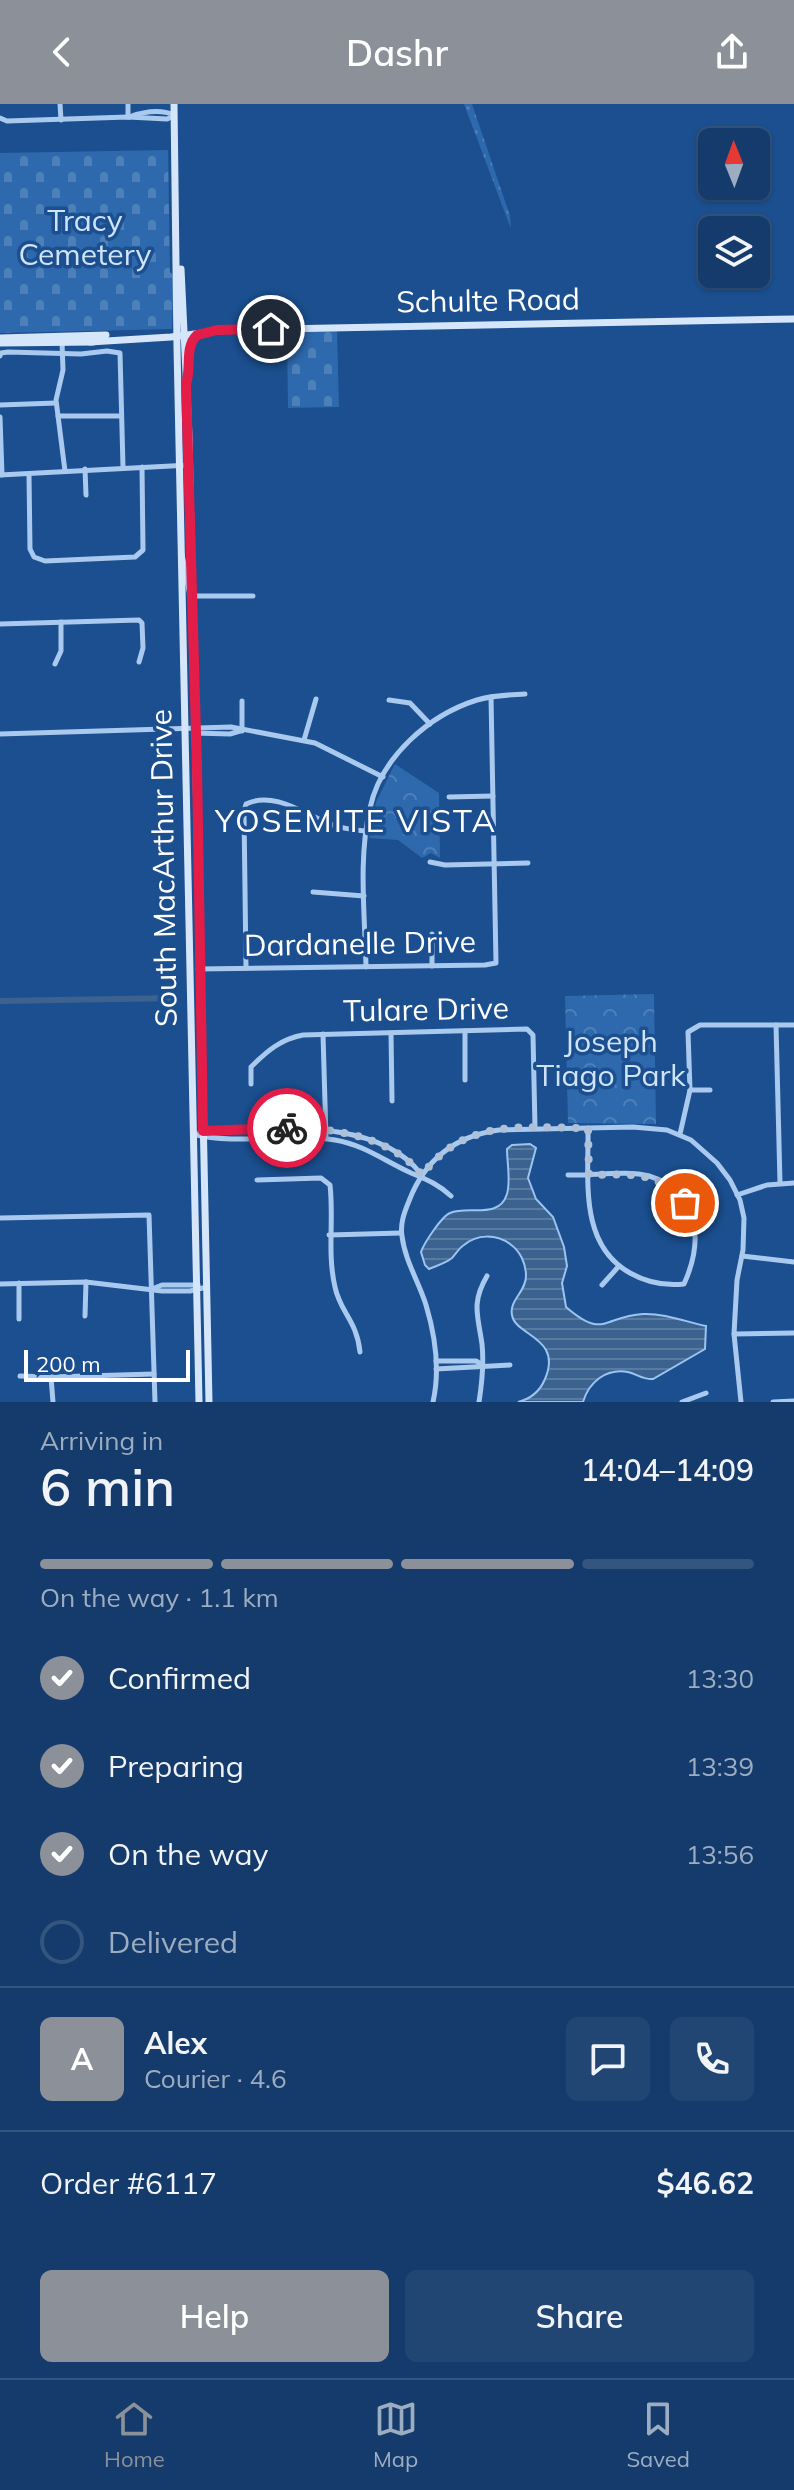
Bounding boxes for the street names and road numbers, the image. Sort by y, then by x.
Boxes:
street label: Schulte Road [396,279,580,321]
street label: South MacArthur Drive [141,709,185,1027]
street label: Dardanelle Drive [244,922,476,964]
street label: Tulare Drive [343,989,509,1029]

